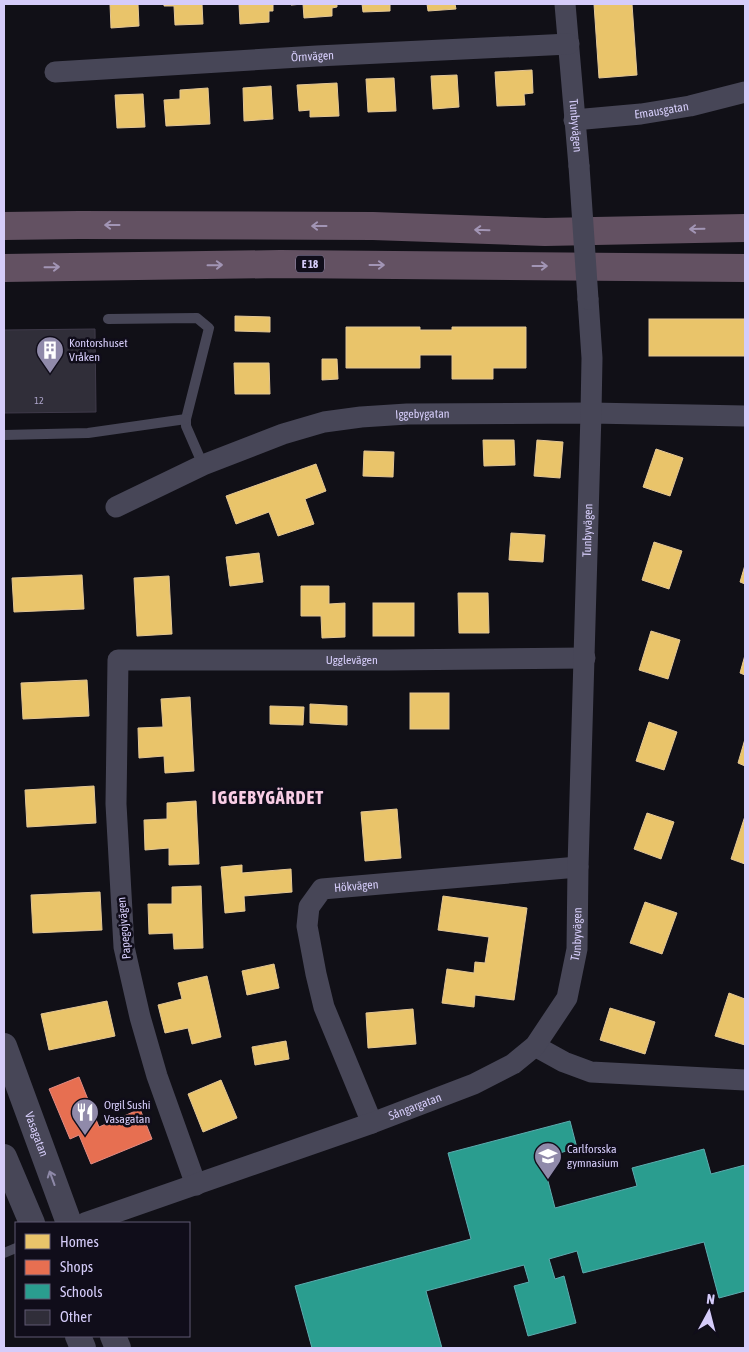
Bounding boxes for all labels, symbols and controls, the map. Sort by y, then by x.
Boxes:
street label: Örnvägen [291,48,334,65]
street label: Tunbyvägen [566,98,585,153]
street label: Emausgatan [634,99,690,122]
one-way arrow [104,220,120,230]
one-way arrow [311,221,328,231]
one-way arrow [689,224,705,234]
one-way arrow [474,225,490,234]
road number: E 18 [296,255,324,272]
one-way arrow [206,260,223,270]
one-way arrow [369,260,385,269]
one-way arrow [532,261,548,271]
one-way arrow [44,262,60,272]
building icon: Kontorshuset Vråken [35,335,65,374]
place label: Kontorshuset Vråken [69,336,128,364]
house number: 12 [34,395,44,406]
street label: Iggebygatan [395,407,450,422]
street label: Tunbyvägen [580,503,595,557]
street label: Ugglevägen [326,653,378,667]
district label: IGGEBYGÄRDET [212,787,324,808]
street label: Hökvägen [333,877,379,895]
street label: Papegojvägen [114,896,134,960]
street label: Tunbyvägen [568,907,585,962]
street label: Sångargatan [387,1090,443,1123]
restaurant icon: Orgil Sushi Vasagatan [70,1097,100,1136]
place label: Orgil Sushi Vasagatan [104,1098,151,1126]
street label: Vasagatan [22,1110,51,1158]
school or university icon: Carlforsska gymnasium [533,1141,563,1180]
place label: Carlforsska gymnasium [567,1142,619,1170]
one-way arrow [47,1170,56,1186]
legend [15,1222,190,1337]
text: Homes [60,1233,99,1250]
text: Shops [60,1258,93,1275]
text: Schools [60,1283,103,1300]
north arrow [684,1287,734,1337]
text: N [706,1291,716,1308]
text: Other [60,1308,92,1325]

